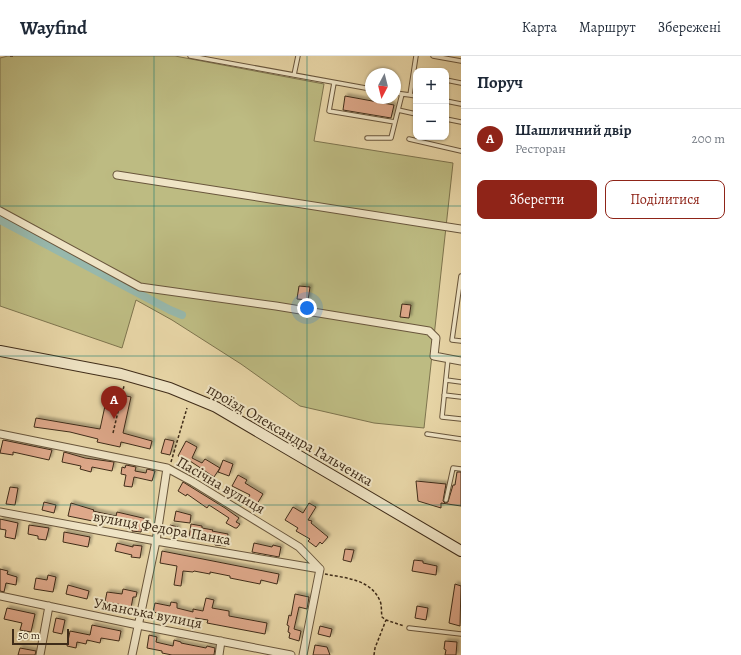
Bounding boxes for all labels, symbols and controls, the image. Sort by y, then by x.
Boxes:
text: Wayfind [20,15,87,41]
text: Карта [522,18,557,37]
text: Маршрут [579,18,636,37]
text: Збережені [658,18,721,37]
north arrow [365,68,401,104]
map controls [413,68,449,140]
button: + [413,68,449,104]
text: Поруч [477,71,523,94]
button: − [413,104,449,140]
text: Шашличний двір [515,120,632,140]
text: A [486,130,494,147]
text: 200 m [692,130,725,147]
text: Ресторан [515,140,566,157]
button: Зберегти [477,180,597,219]
button: Поділитися [605,180,725,219]
your location [297,298,317,318]
street label: проїзд Олександра Гальченка [203,379,377,491]
pin: A [101,386,127,419]
street label: Пасічна вулиця [173,451,269,519]
street label: вулиця Федора Панка [92,506,232,550]
street label: Уманська вулиця [92,593,204,633]
scale bar [12,627,69,646]
text: 50 m [18,628,40,643]

